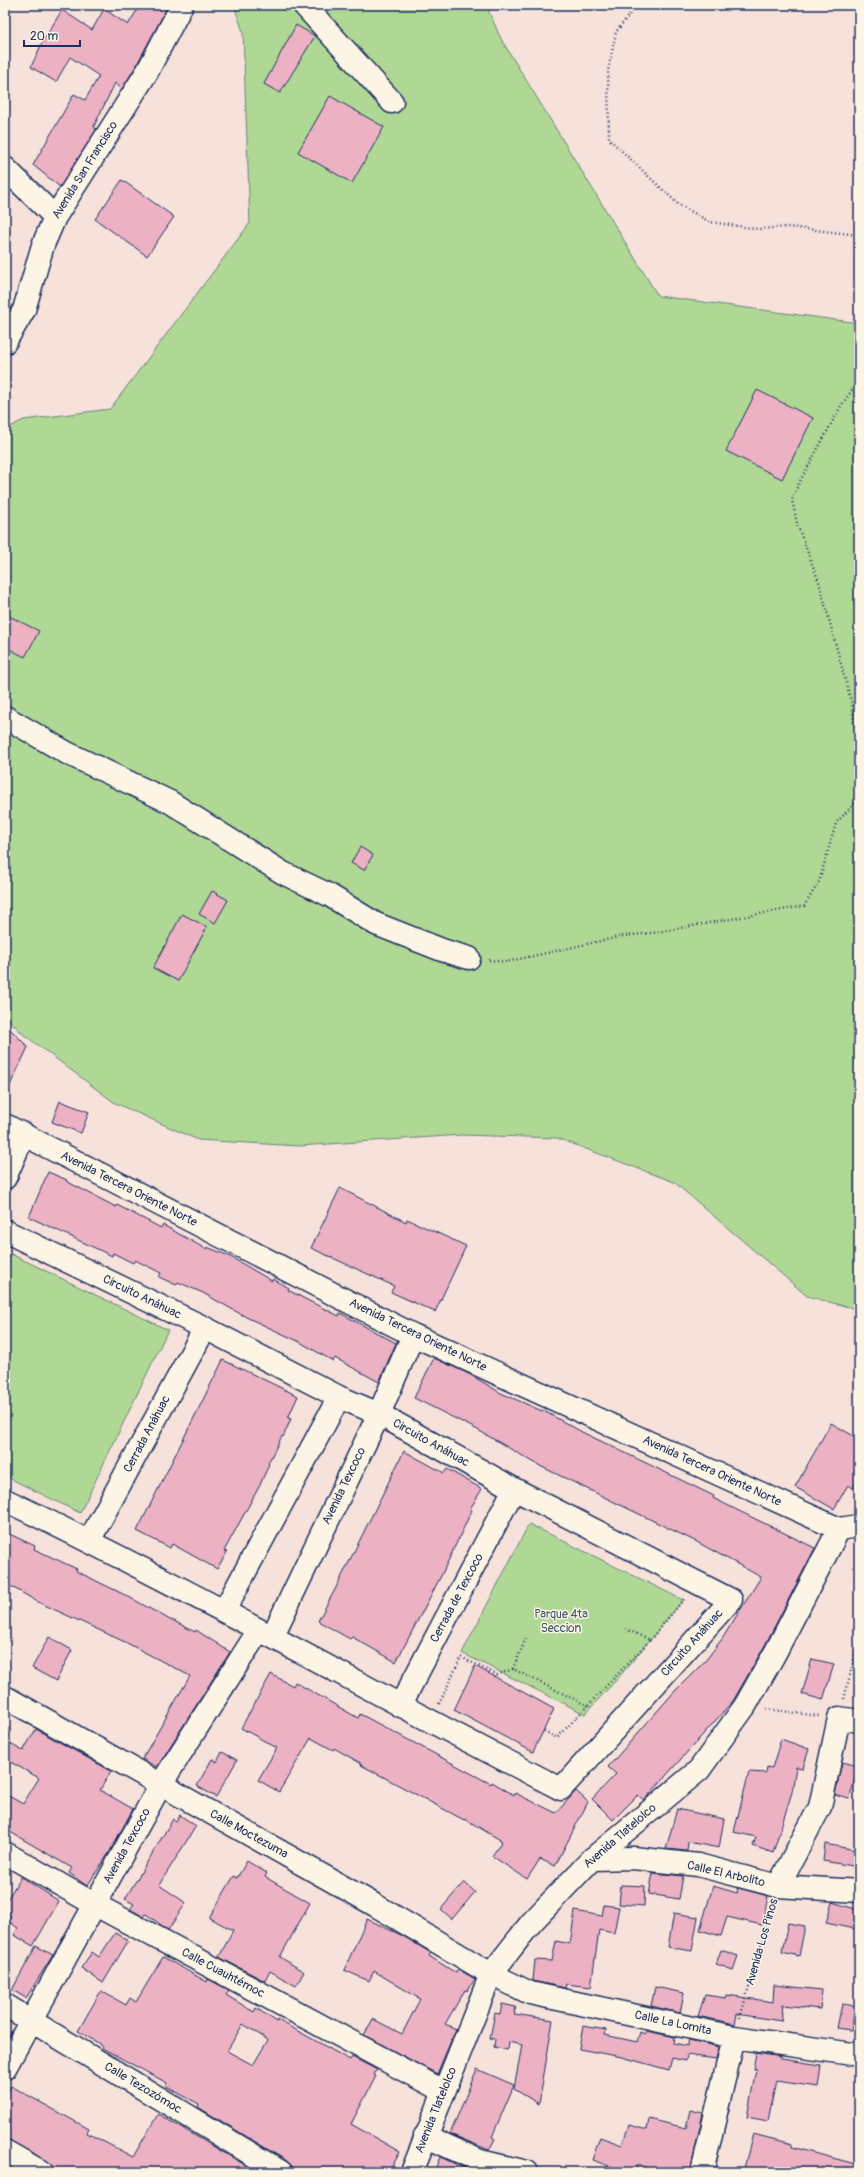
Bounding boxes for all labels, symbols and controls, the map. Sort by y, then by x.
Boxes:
scale bar [24,22,80,48]
text: 20 m [30,29,59,44]
street label: Avenida San Francisco [49,118,121,222]
street label: Avenida Tercera Oriente Norte [58,1148,200,1230]
street label: Circuito Anáhuac [100,1272,184,1322]
street label: Avenida Tercera Oriente Norte [347,1295,489,1375]
street label: Cerrada Anáhuac [120,1393,174,1475]
street label: Circuito Anáhuac [390,1416,472,1470]
street label: Avenida Tercera Oriente Norte [640,1432,784,1510]
street label: Avenida Texcoco [319,1444,369,1527]
street label: Cerrada de Texcoco [427,1550,487,1645]
street label: Circuito Anáhuac [658,1606,726,1680]
park label: Parque 4ta Seccion [534,1607,588,1636]
street label: Avenida Tlatelolco [581,1800,660,1872]
street label: Avenida Texcoco [100,1805,154,1886]
street label: Calle Moctezuma [207,1806,291,1862]
street label: Calle El Arbolito [686,1858,767,1890]
street label: Avenida Los Pinos [742,1896,782,1987]
street label: Calle Cuauhtémoc [179,1945,267,2001]
street label: Calle La Lomita [633,2008,713,2039]
street label: Calle Tezozómoc [102,2059,184,2117]
street label: Avenida Tlatelolco [412,2064,460,2155]

